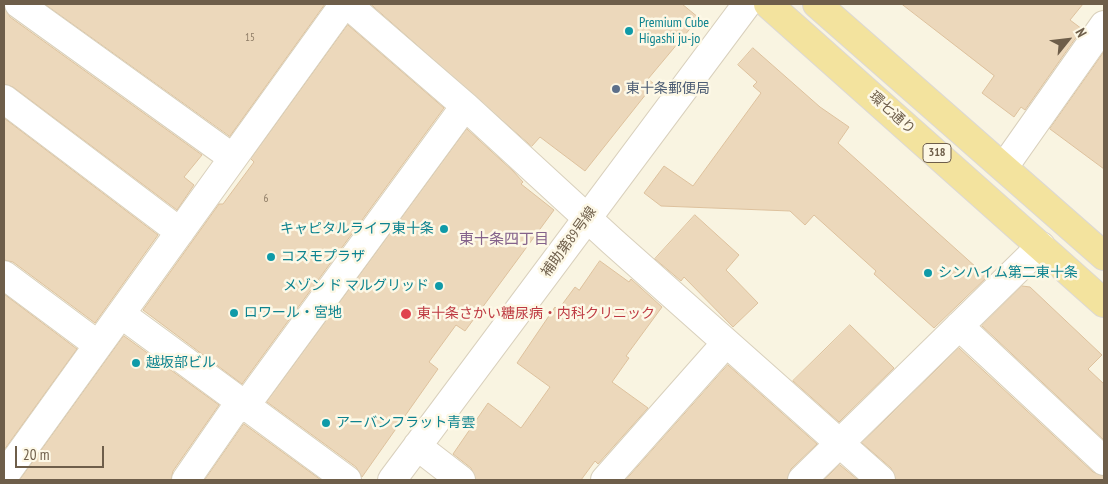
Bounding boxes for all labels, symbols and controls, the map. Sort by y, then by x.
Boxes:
place label: Premium Cube Higashi ju-jo [639,15,709,48]
north arrow [1043,15,1093,65]
marker: Premium Cube Higashi ju-jo [623,25,635,37]
text: N [1071,25,1091,40]
house number: 15 [245,31,255,45]
place label: 東十条郵便局 [626,81,710,97]
marker: 東十条郵便局 [610,83,622,95]
street label: 環七通り [866,88,918,138]
road number: 318 [923,144,951,162]
house number: 6 [264,192,268,206]
street label: 補助第89号線 [538,204,600,280]
place label: キャピタルライフ東十条 [280,221,434,237]
marker: キャピタルライフ東十条 [438,223,450,235]
district label: 東十条四丁目 [459,231,549,249]
place label: コスモプラザ [281,249,365,265]
marker: コスモプラザ [265,251,277,263]
place label: シンハイム第二東十条 [938,265,1078,281]
marker: シンハイム第二東十条 [922,267,934,279]
place label: メゾン ド マルグリッド [283,278,429,294]
marker: メゾン ド マルグリッド [433,280,445,292]
place label: ロワール・宮地 [244,305,342,321]
place label: 東十条さかい糖尿病・内科クリニック [417,306,655,322]
marker: ロワール・宮地 [228,307,240,319]
marker: 東十条さかい糖尿病・内科クリニック [399,307,413,321]
place label: 越坂部ビル [146,355,216,371]
marker: 越坂部ビル [130,357,142,369]
place label: アーバンフラット青雲 [336,415,475,431]
marker: アーバンフラット青雲 [320,417,332,429]
scale bar [18,436,106,468]
text: 20 m [23,445,49,464]

